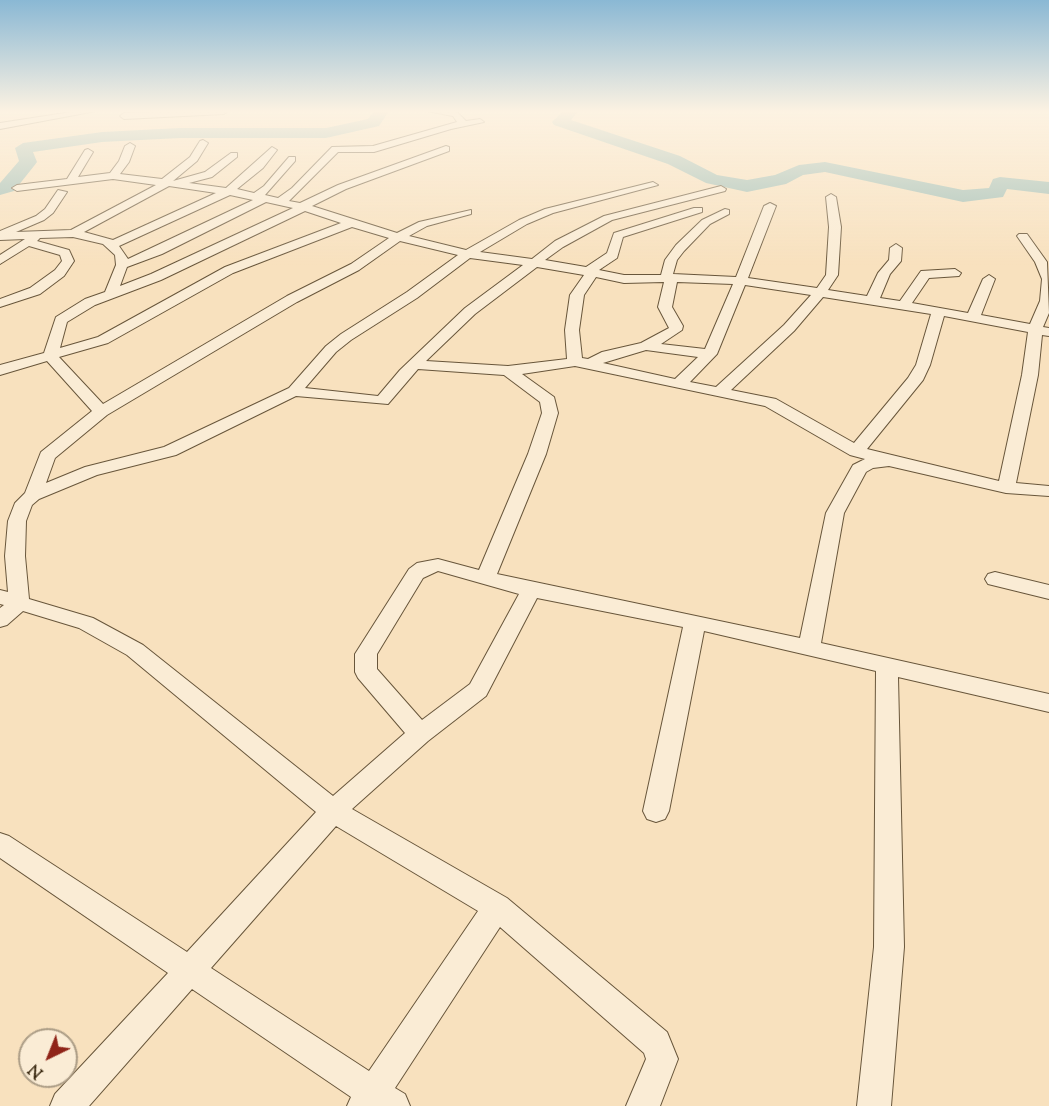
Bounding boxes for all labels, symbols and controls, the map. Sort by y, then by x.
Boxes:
north arrow [18,1028,78,1088]
text: N [24,1057,49,1083]

